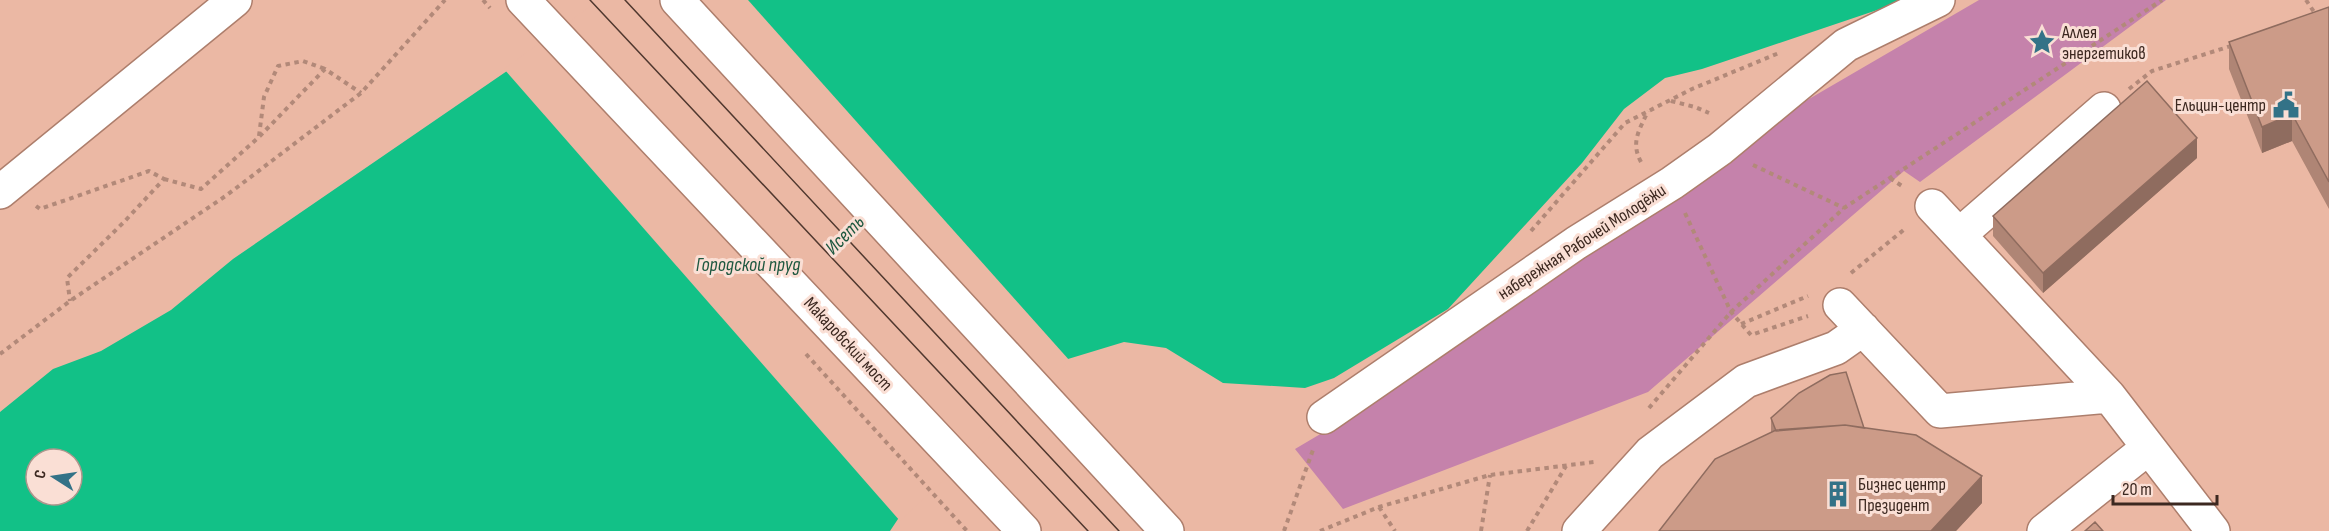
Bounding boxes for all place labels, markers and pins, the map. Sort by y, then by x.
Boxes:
place label: Аллея энергетиков [2061,22,2146,64]
place icon: Аллея энергетиков [2027,27,2057,57]
public building icon: Ельцин-центр [2271,90,2301,120]
place label: Ельцин-центр [2175,95,2266,116]
place label: Бизнес центр Президент [1858,474,1946,516]
building icon: Бизнес центр Президент [1823,479,1853,509]

